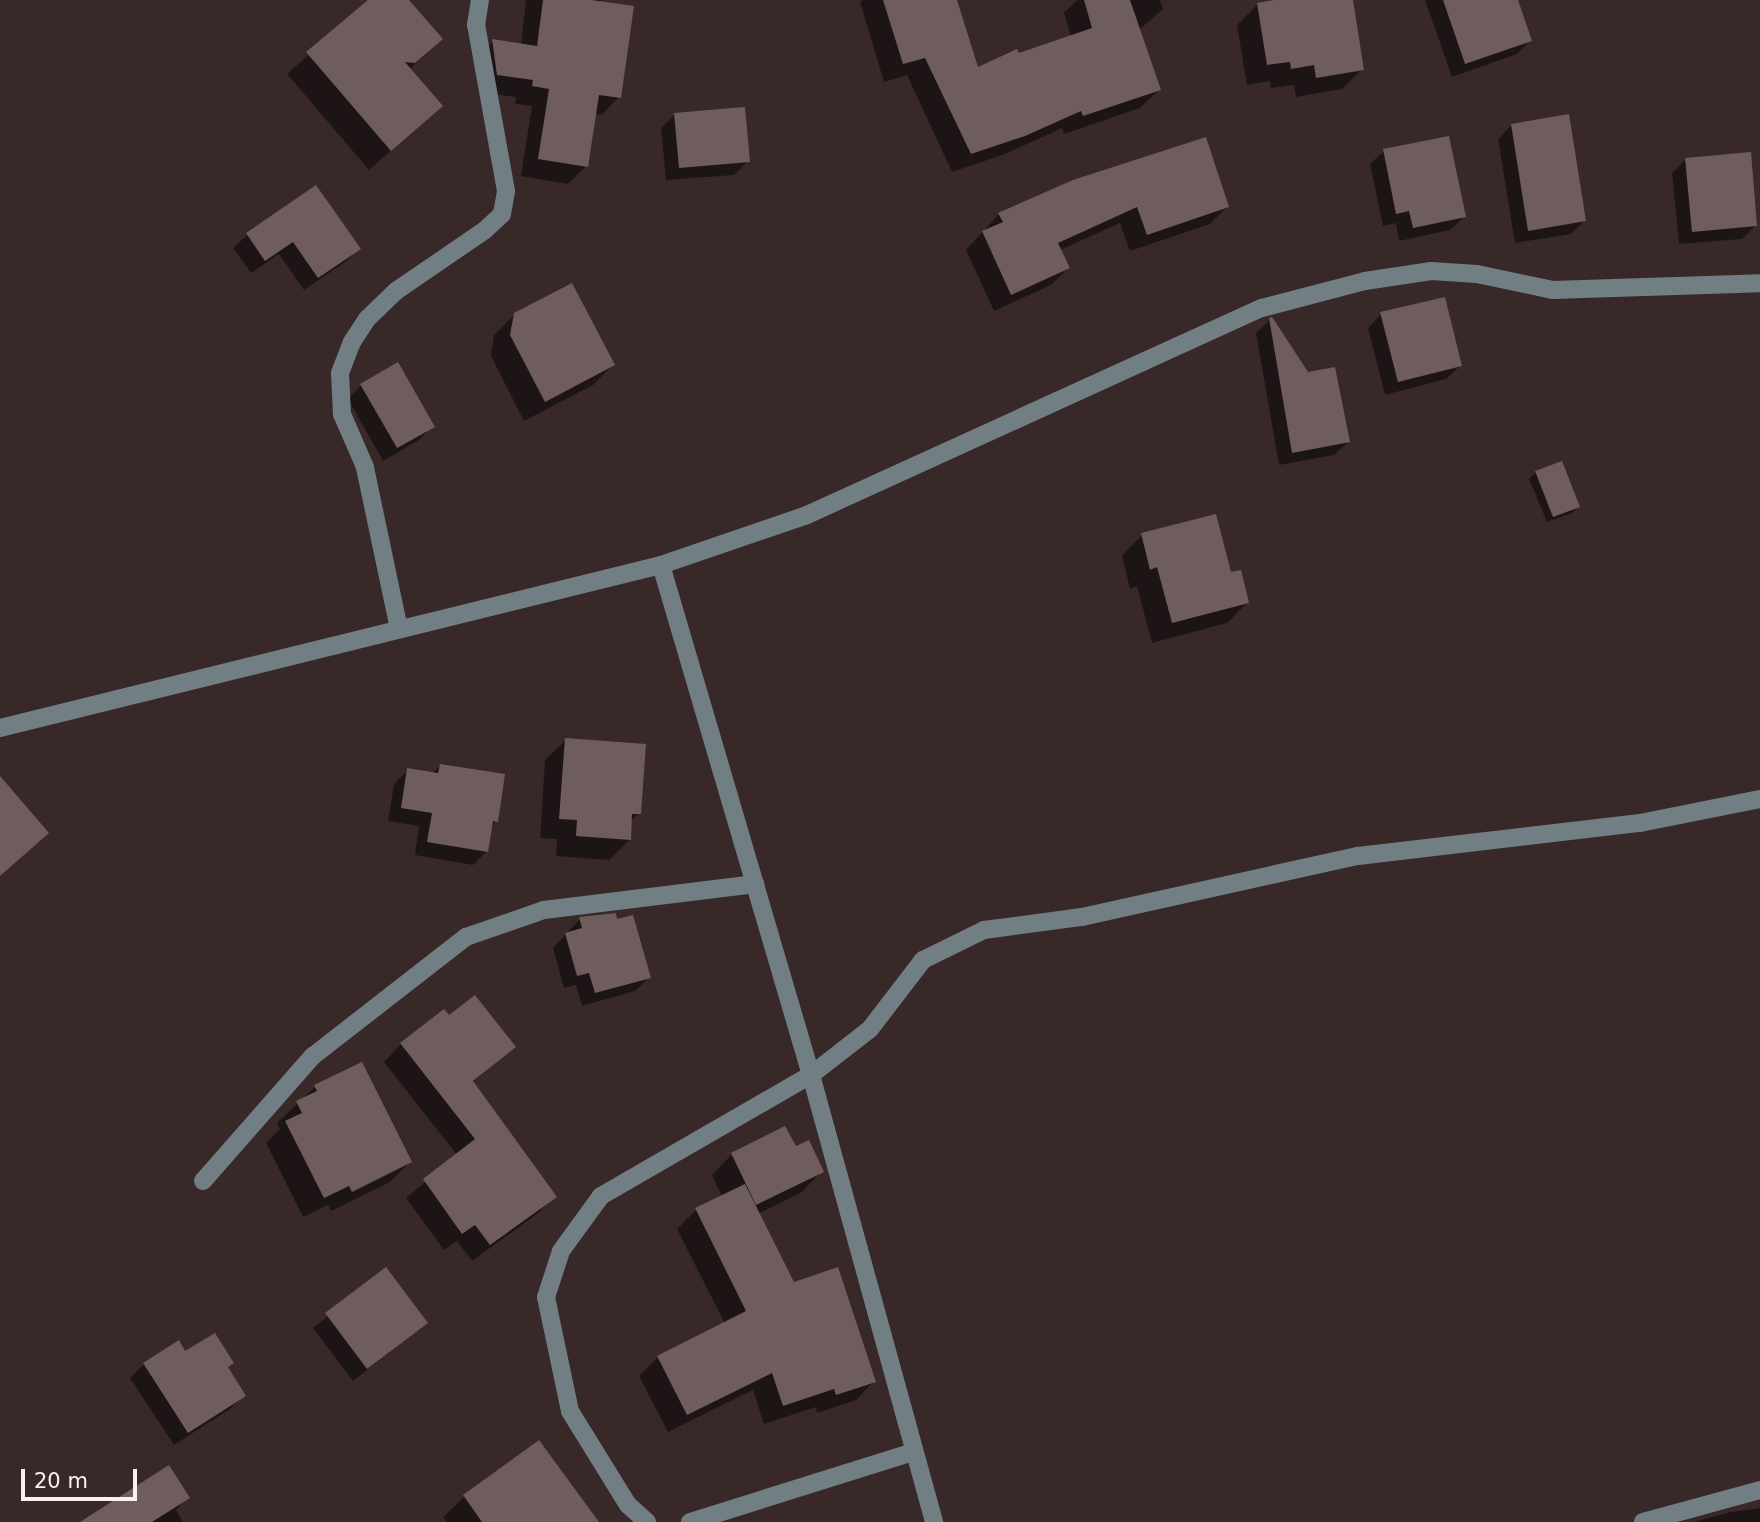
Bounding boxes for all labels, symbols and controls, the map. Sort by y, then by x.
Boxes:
scale bar [24,1456,140,1500]
text: 20 m [34,1469,88,1493]

